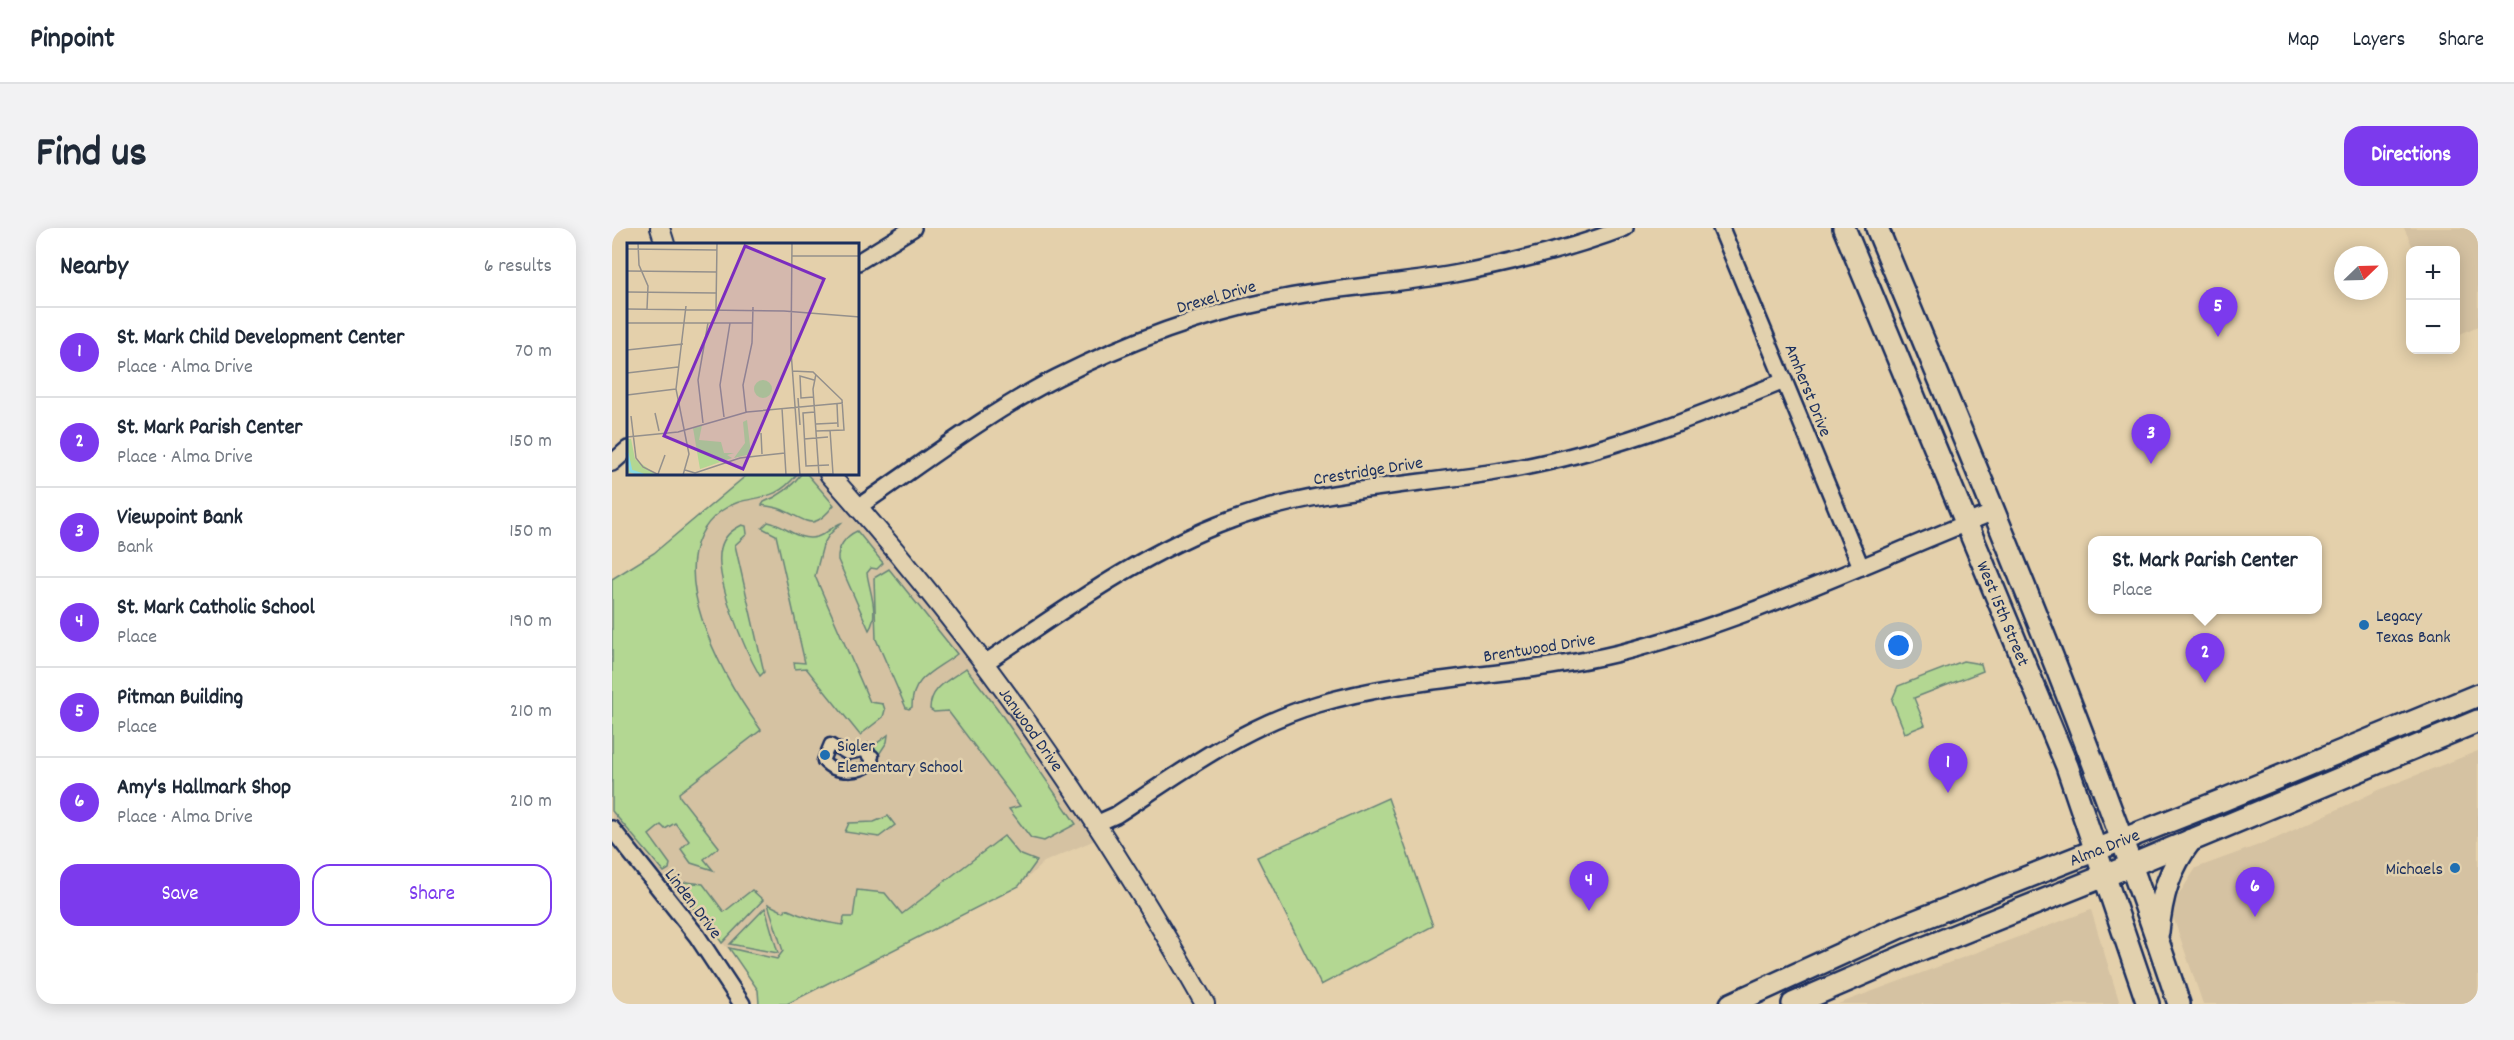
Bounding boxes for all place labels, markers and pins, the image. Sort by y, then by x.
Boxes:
pin: 5 [2198,288,2238,337]
pin: 3 [2132,414,2170,464]
place label: Legacy Texas Bank [2376,605,2451,651]
marker: Legacy Texas Bank [2357,618,2371,632]
pin: 2 [2186,634,2224,683]
place label: Sigler Elementary School [837,735,964,781]
pin: 1 [1928,744,1968,793]
marker: Sigler Elementary School [818,748,832,762]
place label: Michaels [2385,858,2443,883]
marker: Michaels [2448,861,2462,875]
pin: 4 [1570,862,1608,911]
pin: 6 [2236,868,2274,917]

